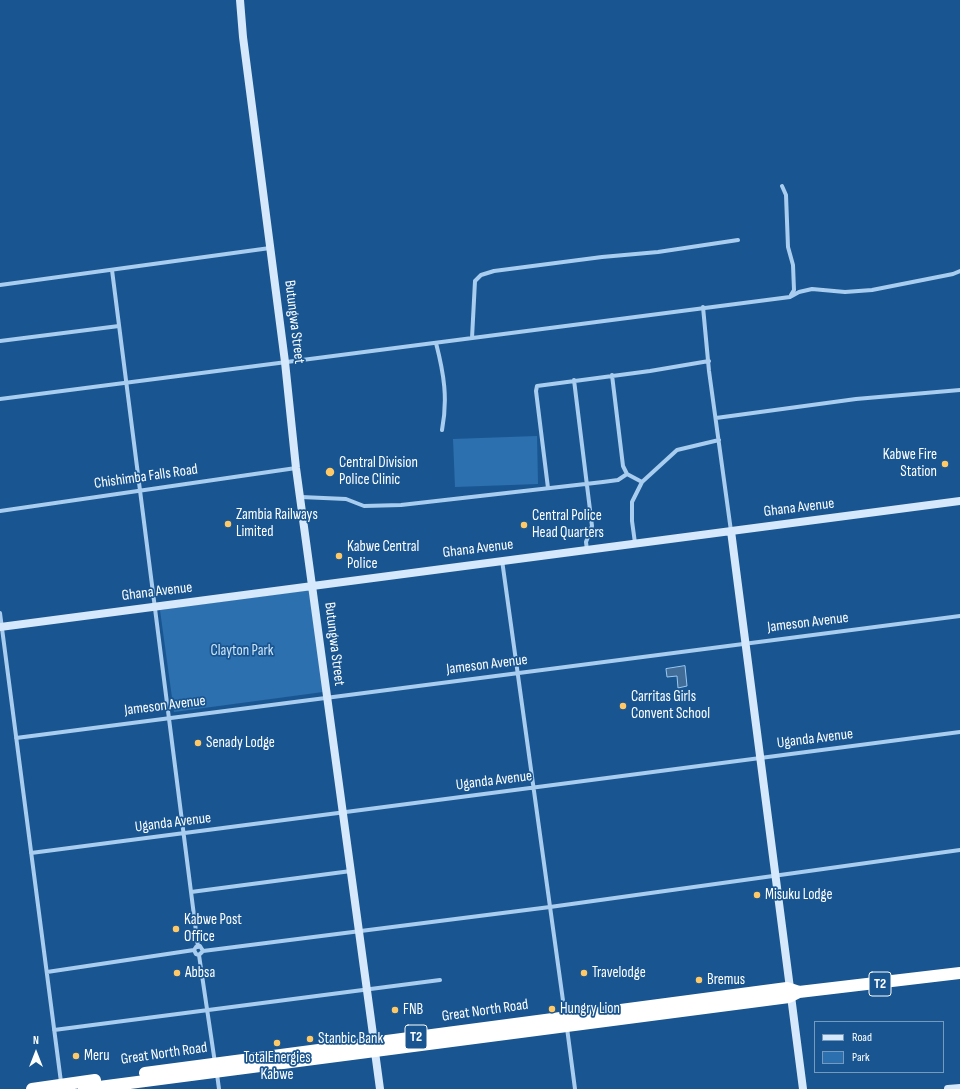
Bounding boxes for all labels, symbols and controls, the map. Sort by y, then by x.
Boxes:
street label: Butungwa Street [280,279,308,365]
place label: Kabwe Fire Station [883,446,937,481]
place label: Central Division Police Clinic [339,454,418,489]
marker: Kabwe Fire Station [940,459,950,469]
street label: Chishimba Falls Road [93,461,199,493]
marker: Central Division Police Clinic [324,466,336,478]
street label: Ghana Avenue [763,495,835,521]
place label: Zambia Railways Limited [236,506,318,541]
place label: Central Police Head Quarters [532,507,604,542]
marker: Zambia Railways Limited [223,519,233,529]
marker: Central Police Head Quarters [519,520,529,530]
street label: Ghana Avenue [442,536,514,562]
place label: Kabwe Central Police [347,538,419,573]
marker: Kabwe Central Police [334,551,344,561]
street label: Ghana Avenue [121,579,193,605]
street label: Butungwa Street [320,601,348,687]
street label: Jameson Avenue [766,609,850,637]
park label: Clayton Park [210,642,274,660]
street label: Jameson Avenue [445,651,529,679]
place label: Carritas Girls Convent School [631,688,710,723]
street label: Jameson Avenue [123,692,207,720]
marker: Carritas Girls Convent School [618,701,628,711]
street label: Uganda Avenue [776,725,854,753]
place label: Senady Lodge [206,734,275,752]
marker: Senady Lodge [193,738,203,748]
street label: Uganda Avenue [455,767,533,795]
street label: Uganda Avenue [134,809,212,837]
place label: Misuku Lodge [765,886,833,904]
marker: Misuku Lodge [752,890,762,900]
place label: Kabwe Post Office [184,911,242,946]
marker: Kabwe Post Office [171,924,181,934]
place label: Abbsa [185,964,215,982]
place label: Travelodge [592,964,646,982]
marker: Abbsa [172,968,182,978]
marker: Travelodge [579,968,589,978]
place label: Bremus [707,971,745,989]
road number: T2 [869,972,891,996]
marker: Bremus [694,975,704,985]
street label: Great North Road [441,996,529,1026]
place label: Hungry Lion [560,1000,620,1018]
place label: FNB [403,1001,423,1019]
marker: Hungry Lion [547,1004,557,1014]
marker: FNB [390,1005,400,1015]
legend [814,1021,944,1073]
road number: T2 [405,1025,427,1049]
place label: Stanbic Bank [318,1030,383,1048]
text: Road [852,1030,872,1045]
north arrow [16,1033,56,1073]
text: N [33,1034,39,1047]
marker: Stanbic Bank [305,1034,315,1044]
marker: TotalEnergies Kabwe [272,1038,282,1048]
street label: Great North Road [120,1039,208,1069]
place label: Meru [84,1047,110,1065]
place label: TotalEnergies Kabwe [243,1049,311,1084]
text: Park [852,1050,870,1065]
marker: Meru [71,1051,81,1061]

